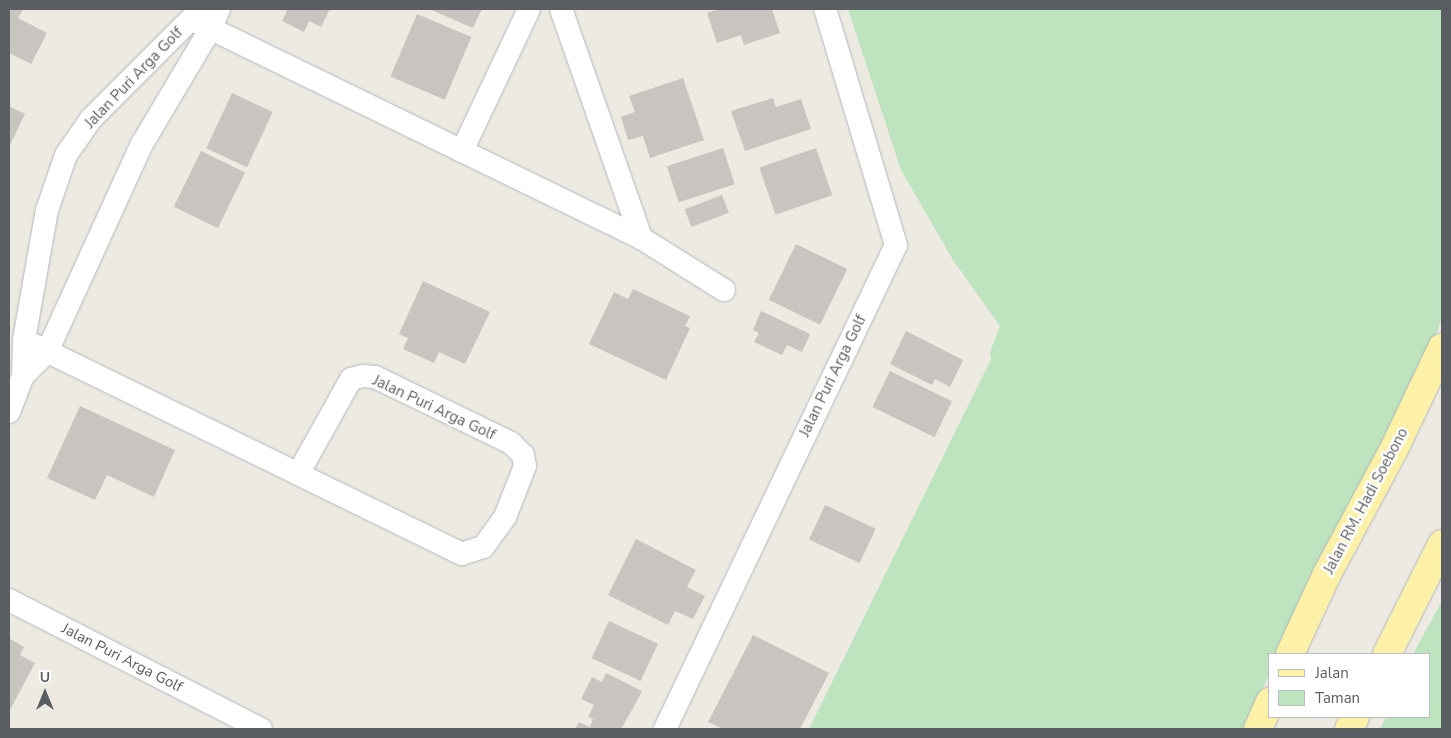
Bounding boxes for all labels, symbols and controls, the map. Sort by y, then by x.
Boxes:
street label: Jalan Puri Arga Golf [81,24,187,132]
street label: Jalan Puri Arga Golf [796,312,870,440]
street label: Jalan Puri Arga Golf [370,372,498,444]
street label: Jalan RM. Hadi Soebono [1320,425,1412,577]
street label: Jalan Puri Arga Golf [58,620,186,696]
legend [1268,653,1431,718]
text: Jalan [1315,663,1349,683]
north arrow [20,668,70,718]
text: U [40,668,50,687]
text: Taman [1315,688,1360,708]

